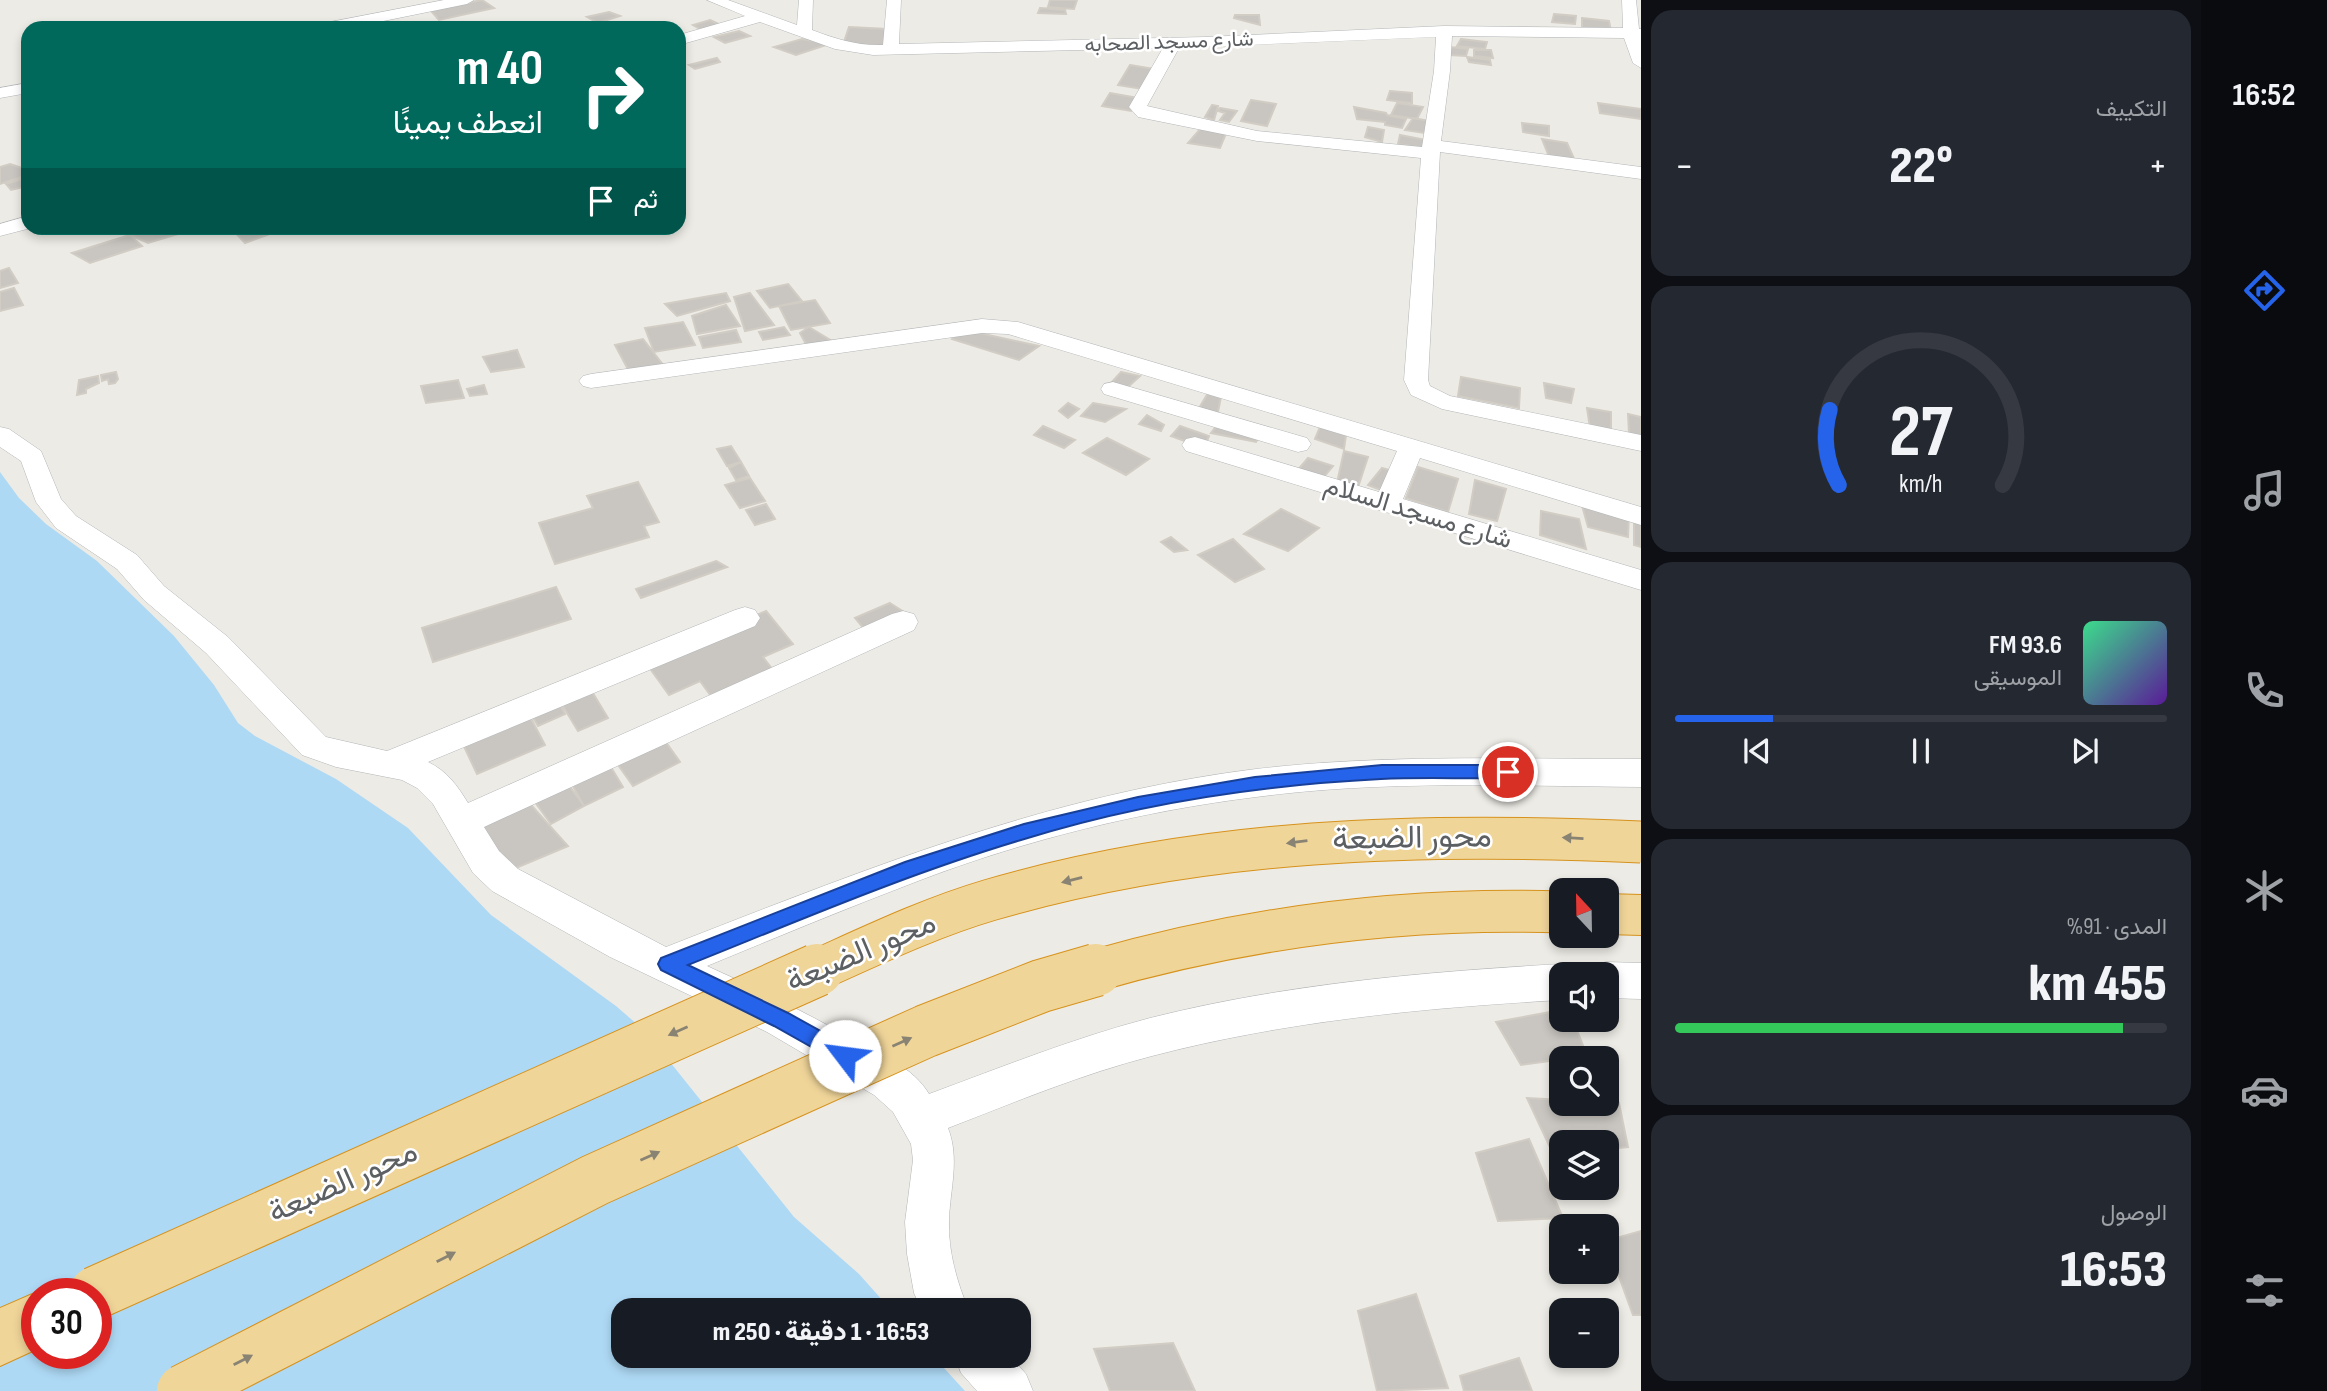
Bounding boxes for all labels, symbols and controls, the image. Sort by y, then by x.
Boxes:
street label: شارع مسجد الصحابه [1084,27,1254,58]
text: 40 m [457,40,543,99]
icon: right [567,49,658,140]
text: 16:52 [2233,76,2295,115]
text: التكييف [2096,95,2167,123]
text: انعطف يمينًا [393,104,543,143]
text: 22° [1889,135,1953,198]
text: − [1675,144,1694,189]
text: + [2148,144,2167,189]
icon: arrive [582,182,620,220]
text: ثم [634,185,658,216]
icon: directions [2240,266,2289,315]
text: 27 [1889,390,1953,478]
icon: music [2240,466,2289,515]
text: km/h [1899,469,1943,500]
street label: شارع مسجد السلام [1320,470,1516,557]
text: 93.6 FM [1989,630,2062,661]
text: الموسيقى [1974,664,2062,692]
icon: phone [2240,666,2289,715]
icon: previous [1738,732,1776,770]
icon: pause [1902,732,1940,770]
icon: next [2066,732,2104,770]
pin [1478,742,1538,802]
icon: arrive [1489,753,1527,791]
street label: محور الضبعة [1332,817,1492,859]
one-way arrow [1562,833,1584,844]
one-way arrow [1285,837,1307,848]
icon: climate [2240,866,2289,915]
one-way arrow [1061,875,1083,886]
north arrow [1549,878,1619,948]
map controls [1549,878,1619,1368]
street label: محور الضبعة [780,903,942,1001]
text: المدى · 91% [2067,913,2167,941]
text: 455 km [2028,953,2167,1016]
button: sound [1549,962,1619,1032]
position arrow [808,1019,882,1093]
one-way arrow [668,1025,688,1037]
one-way arrow [892,1036,912,1048]
button: search [1549,1046,1619,1116]
icon: car [2240,1066,2289,1115]
button: layers [1549,1130,1619,1200]
street label: محور الضبعة [262,1132,424,1232]
one-way arrow [640,1150,660,1162]
text: الوصول [2101,1199,2167,1227]
button: + [1549,1214,1619,1284]
text: 16:53 [2060,1239,2167,1302]
one-way arrow [436,1251,456,1262]
icon: filters [2240,1266,2289,1315]
speed limit sign: 30 [21,1278,112,1369]
button: − [1549,1298,1619,1368]
text: 16:53 · 1 دقيقة · 250 m [713,1317,929,1348]
one-way arrow [233,1354,253,1366]

